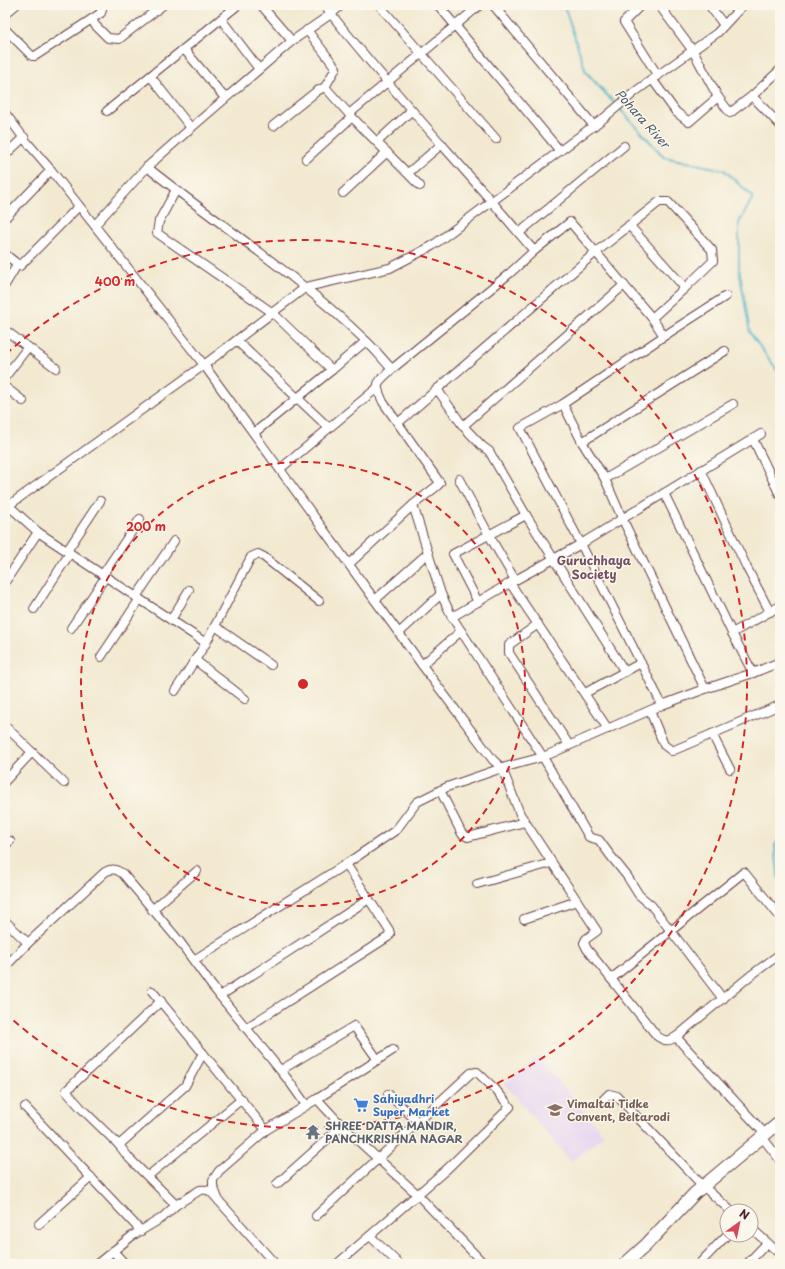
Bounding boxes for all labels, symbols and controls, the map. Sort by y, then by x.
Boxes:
water label: Pohara River [611,85,675,153]
text: 400 m [95,272,135,290]
text: 200 m [126,517,166,535]
district label: Guruchhaya Society [557,551,632,583]
centre of rings [296,677,310,691]
place label: Sahiyadhri Super Market [373,1090,450,1120]
place label: Vimaltai Tidke Convent, Beltarodi [567,1095,670,1125]
supermarket icon: Sahiyadhri Super Market [352,1096,370,1114]
school or university icon: Vimaltai Tidke Convent, Beltarodi [546,1101,564,1119]
place label: SHREE DATTA MANDIR, PANCHKRISHNA NAGAR [325,1117,463,1147]
temple icon: SHREE DATTA MANDIR, PANCHKRISHNA NAGAR [304,1123,322,1141]
north arrow [719,1203,759,1243]
text: N [736,1205,753,1224]

